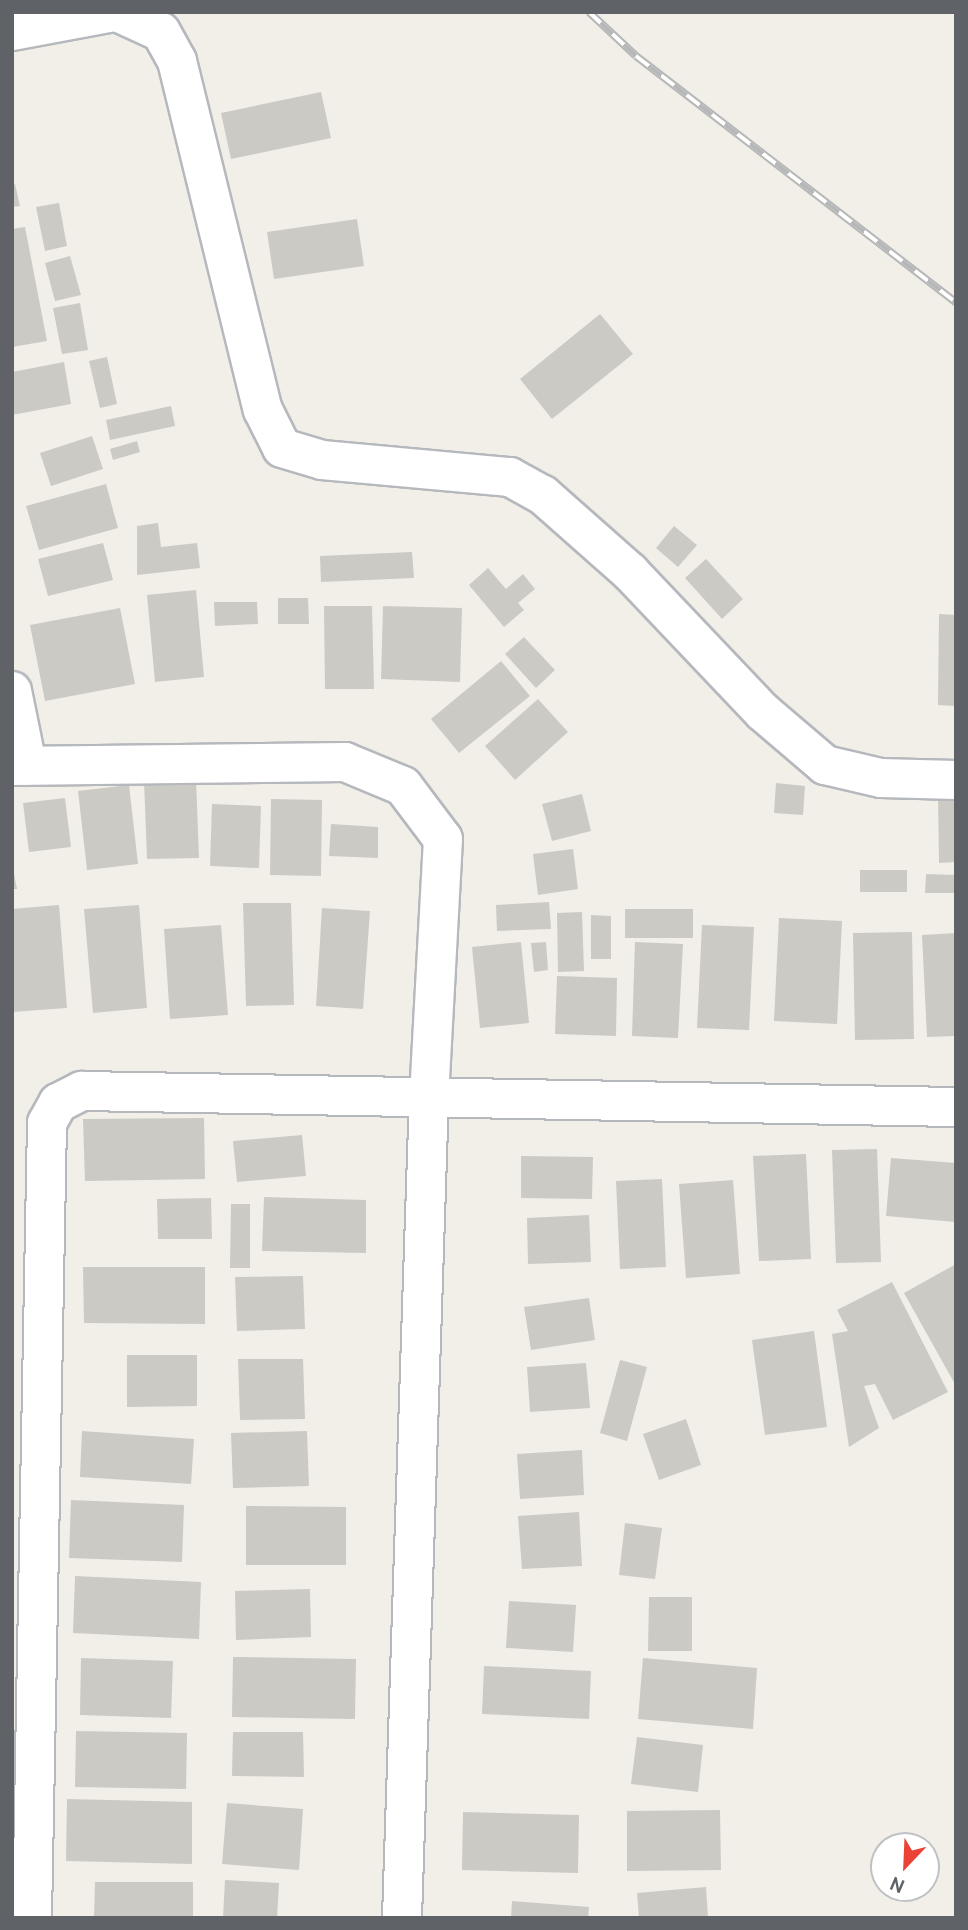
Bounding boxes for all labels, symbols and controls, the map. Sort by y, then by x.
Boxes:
north arrow [870,1832,940,1902]
text: N [887,1872,908,1898]

